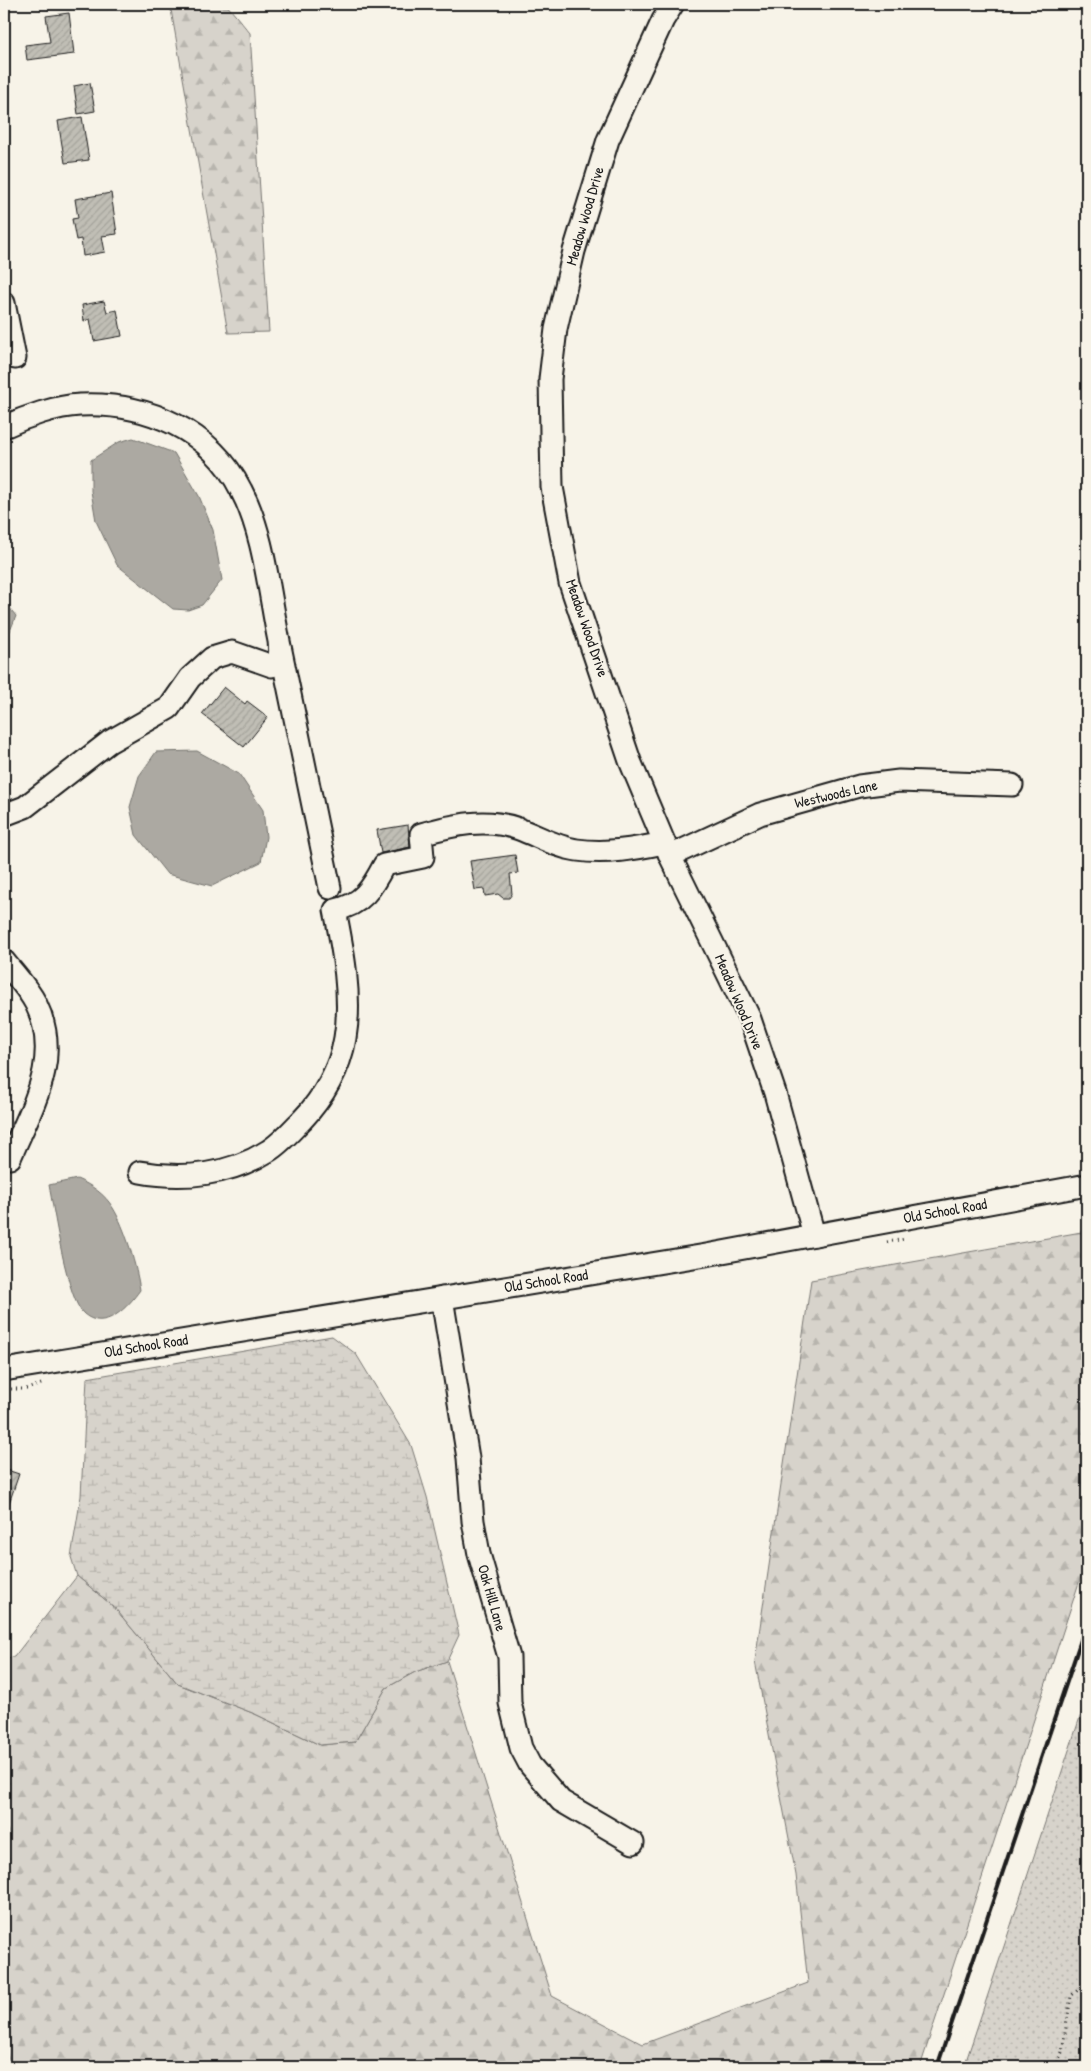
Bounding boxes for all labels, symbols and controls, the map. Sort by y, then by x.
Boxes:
street label: Meadow Wood Drive [560,164,609,268]
street label: Meadow Wood Drive [561,576,614,679]
street label: Westwoods Lane [792,774,879,813]
street label: Meadow Wood Drive [710,951,769,1053]
street label: Old School Road [901,1193,989,1228]
street label: Old School Road [502,1263,590,1298]
street label: Old School Road [102,1328,190,1363]
street label: Oak Hill Lane [473,1562,512,1634]

